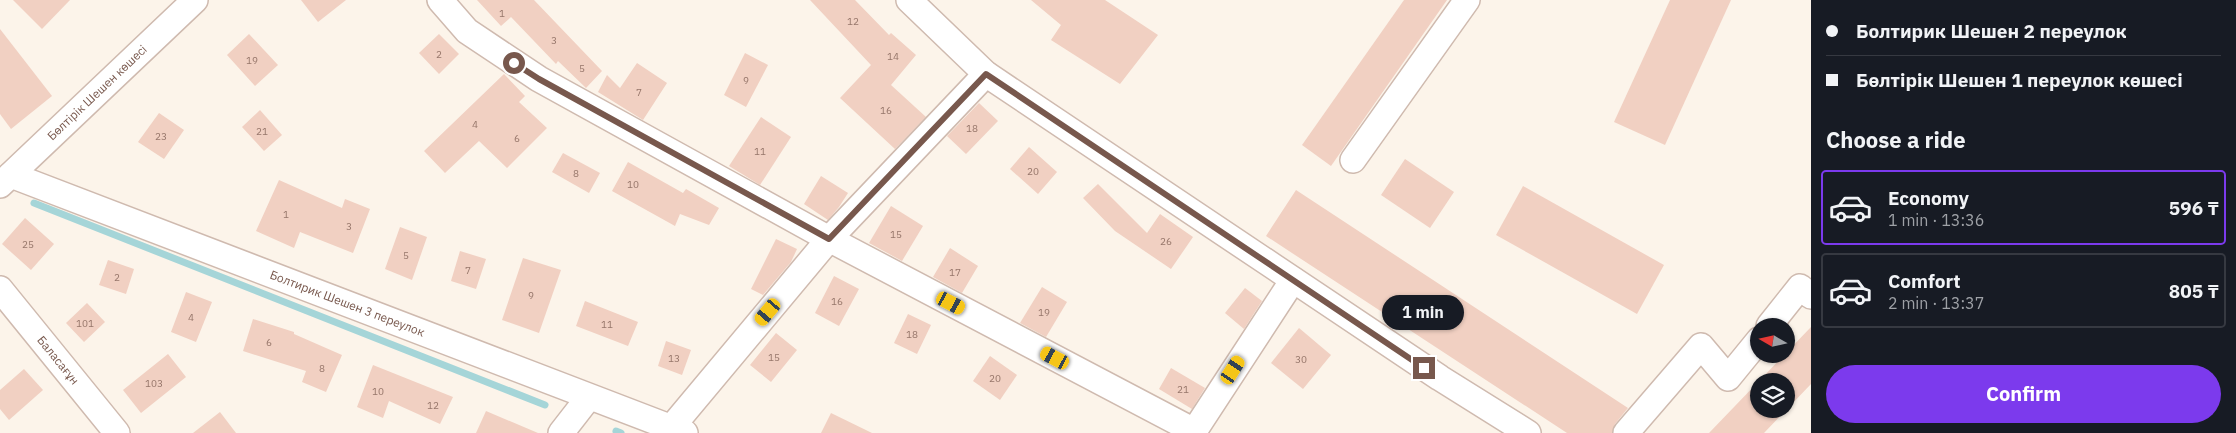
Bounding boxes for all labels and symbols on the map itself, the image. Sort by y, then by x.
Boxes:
house number: 1 [499,7,505,20]
house number: 12 [847,15,859,28]
house number: 3 [551,34,557,47]
street label: Бөлтірік Шешен көшесі [44,42,150,143]
house number: 2 [436,48,442,61]
house number: 14 [887,50,899,63]
route start [503,52,525,74]
house number: 19 [246,54,258,67]
house number: 5 [579,62,585,75]
house number: 9 [743,74,749,87]
house number: 7 [636,86,642,99]
house number: 16 [880,104,892,117]
house number: 4 [472,118,478,131]
house number: 18 [966,122,978,135]
house number: 21 [256,125,268,138]
house number: 23 [155,130,167,143]
house number: 6 [514,132,520,145]
house number: 11 [754,145,766,158]
house number: 20 [1027,165,1039,178]
house number: 8 [573,167,579,180]
house number: 10 [627,178,639,191]
house number: 1 [283,208,289,221]
house number: 3 [346,220,352,233]
house number: 15 [890,228,902,241]
house number: 26 [1160,235,1172,248]
house number: 25 [22,238,34,251]
house number: 5 [403,249,409,262]
house number: 7 [465,264,471,277]
house number: 17 [949,266,961,279]
street label: Болтирик Шешен 3 переулок [268,267,427,340]
house number: 2 [114,271,120,284]
house number: 9 [528,289,534,302]
car [934,289,967,317]
house number: 16 [831,295,843,308]
car [752,296,783,328]
callout: 1 min [1383,296,1465,330]
house number: 19 [1038,306,1050,319]
house number: 4 [188,311,194,324]
house number: 101 [76,317,94,330]
house number: 11 [601,318,613,331]
north arrow [1750,318,1795,362]
house number: 18 [906,328,918,341]
street label: Баласағұн [34,333,83,387]
house number: 6 [266,336,272,349]
car [1038,344,1071,372]
house number: 15 [768,351,780,364]
house number: 13 [668,352,680,365]
car [1218,353,1247,387]
house number: 30 [1295,353,1307,366]
route end [1413,357,1435,379]
house number: 8 [319,362,325,375]
house number: 20 [989,372,1001,385]
house number: 103 [145,377,163,390]
house number: 21 [1177,383,1189,396]
house number: 10 [372,385,384,398]
house number: 12 [427,399,439,412]

